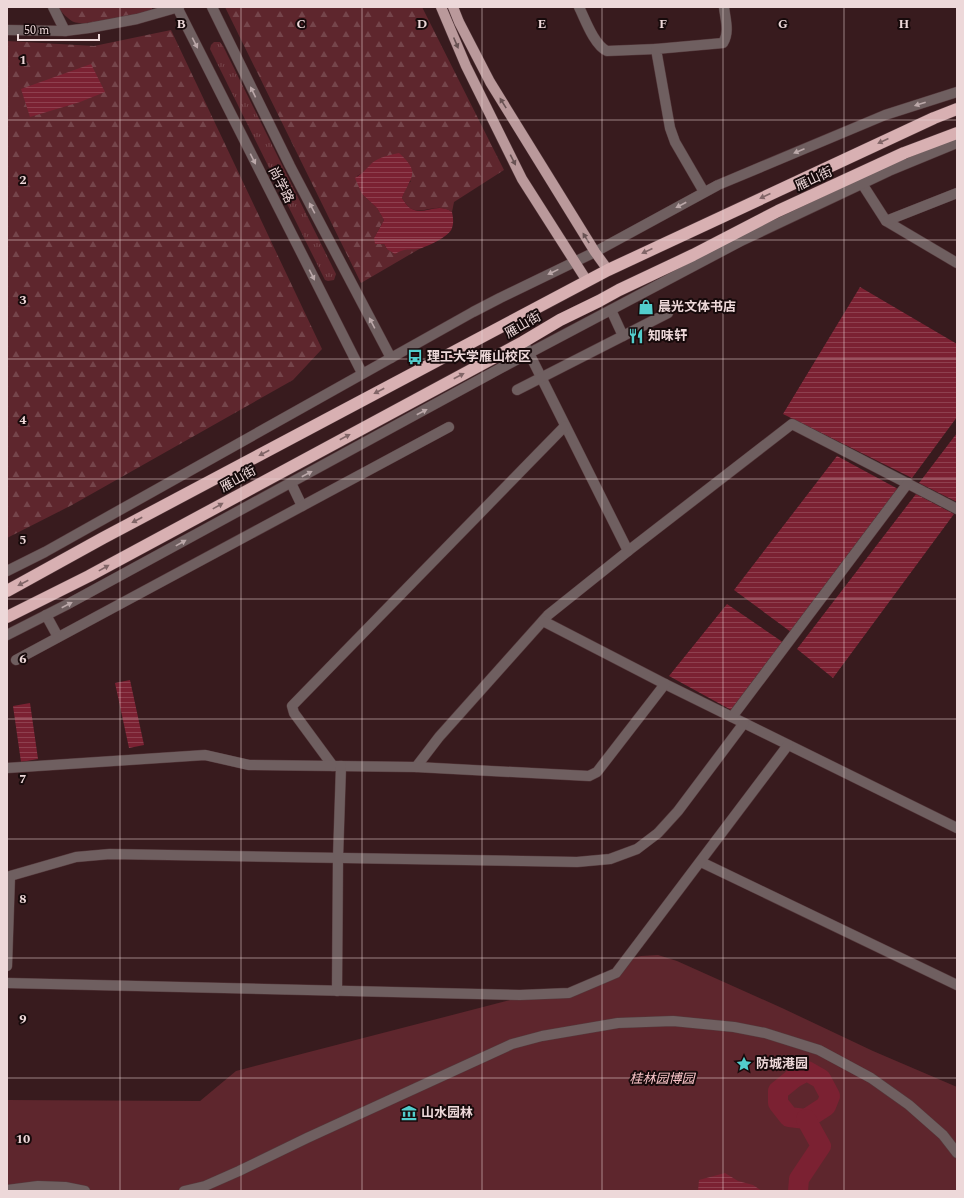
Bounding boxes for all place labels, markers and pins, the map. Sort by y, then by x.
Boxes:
place label: 晨光文体书店 [658,297,736,317]
shop icon: 晨光文体书店 [637,298,655,316]
place label: 知味轩 [648,326,687,346]
restaurant icon: 知味轩 [627,327,645,345]
place label: 理工大学雁山校区 [427,347,531,367]
bus stop icon: 理工大学雁山校区 [406,348,424,366]
place label: 防城港园 [756,1054,808,1074]
place icon: 防城港园 [735,1055,753,1073]
place label: 山水园林 [421,1103,473,1123]
museum icon: 山水园林 [400,1104,418,1122]

